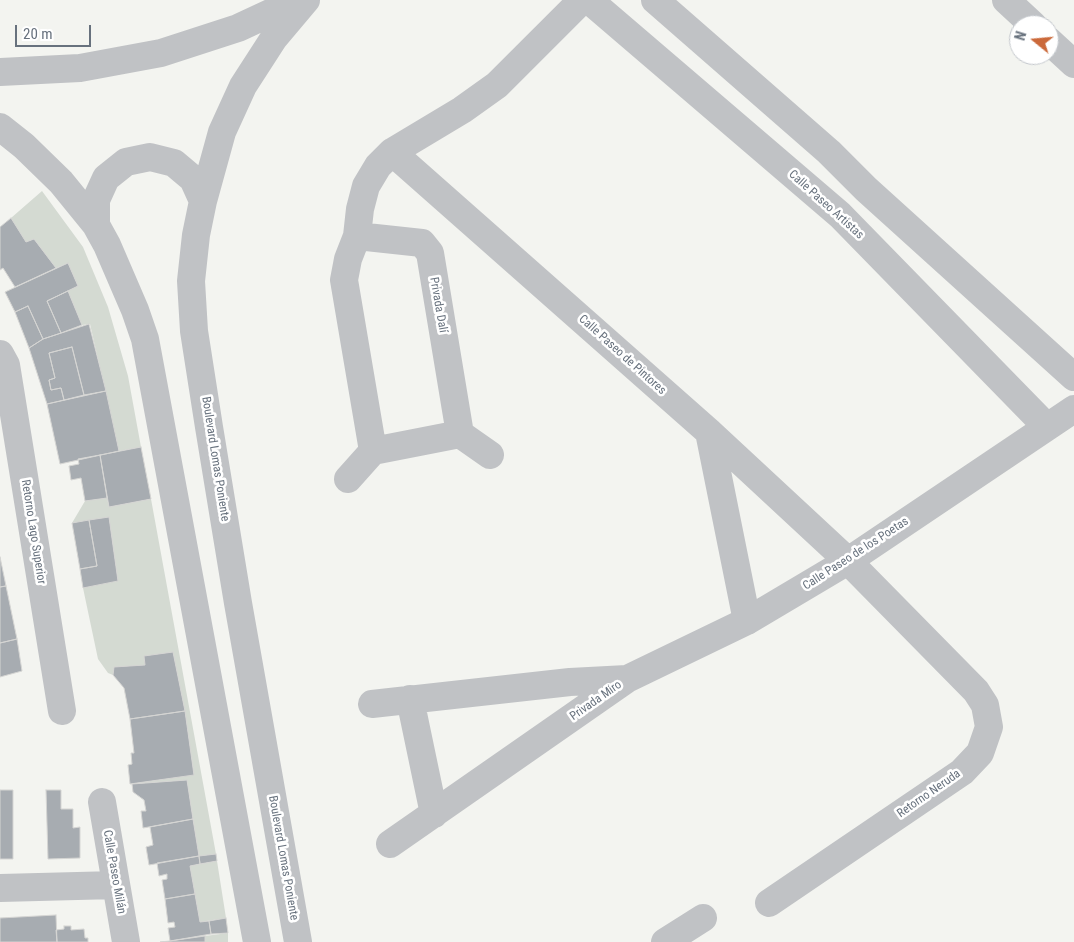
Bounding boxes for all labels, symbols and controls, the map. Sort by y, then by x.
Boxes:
scale bar [18,15,94,47]
north arrow [1009,15,1059,65]
text: 20 m [23,25,53,43]
text: N [1012,29,1030,42]
street label: Calle Paseo Artistas [785,168,867,242]
street label: Privada Dalí [426,276,450,334]
street label: Calle Paseo de Pintores [575,312,669,398]
street label: Boulevard Lomas Poniente [198,396,232,522]
street label: Retorno Lago Superior [18,479,48,585]
street label: Calle Paseo de los Poetas [801,514,911,594]
street label: Privada Miro [567,678,625,724]
street label: Retorno Neruda [895,767,963,821]
street label: Boulevard Lomas Poniente [265,795,301,921]
street label: Calle Paseo Milán [100,829,128,915]

